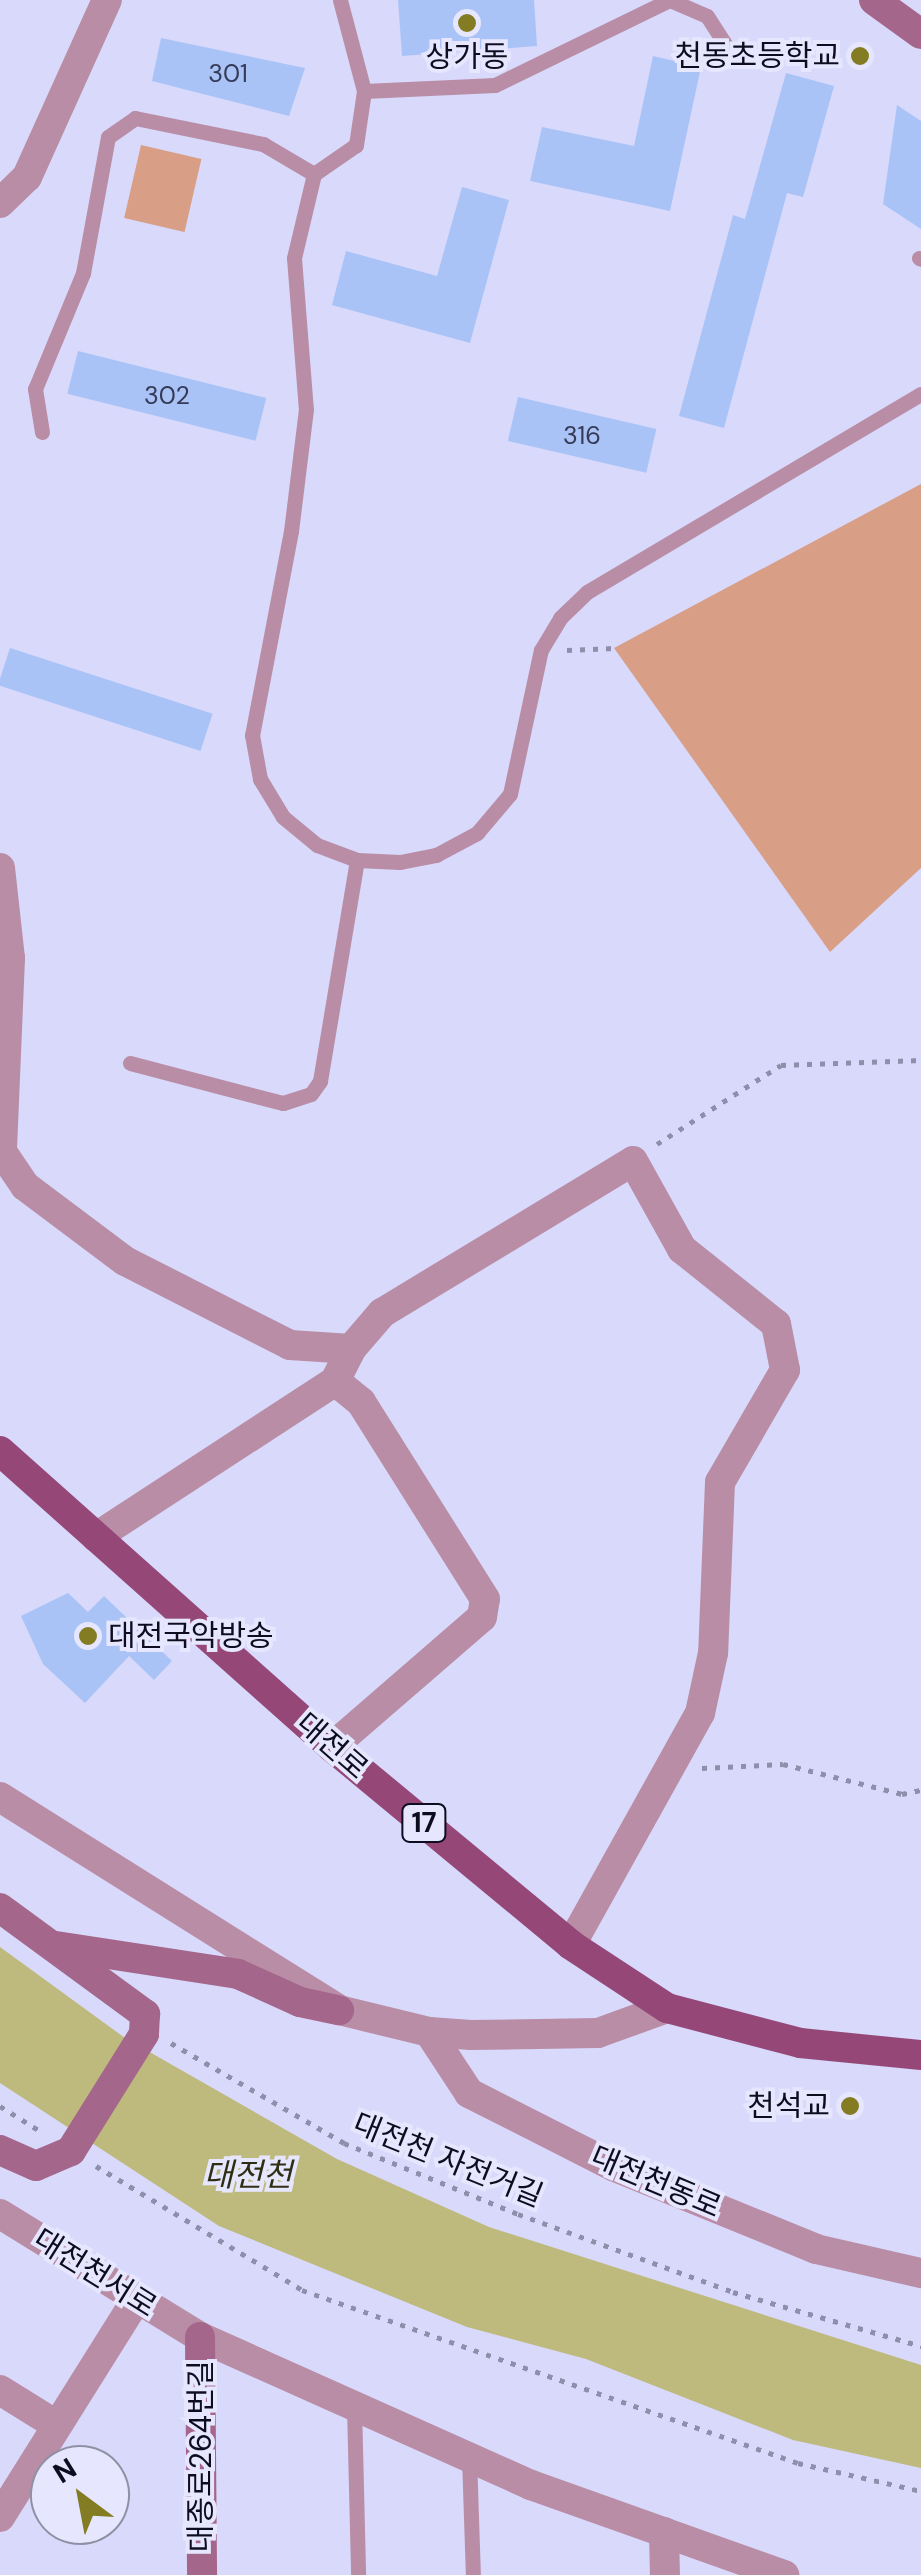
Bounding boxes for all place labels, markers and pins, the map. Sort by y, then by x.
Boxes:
marker: 상가동 [456,12,478,34]
place label: 천동초등학교 [674,38,840,74]
place label: 상가동 [426,39,508,75]
marker: 천동초등학교 [849,45,871,67]
place label: 대전국악방송 [108,1618,274,1654]
marker: 대전국악방송 [77,1625,99,1647]
place label: 천석교 [747,2088,830,2124]
marker: 천석교 [839,2095,861,2117]

